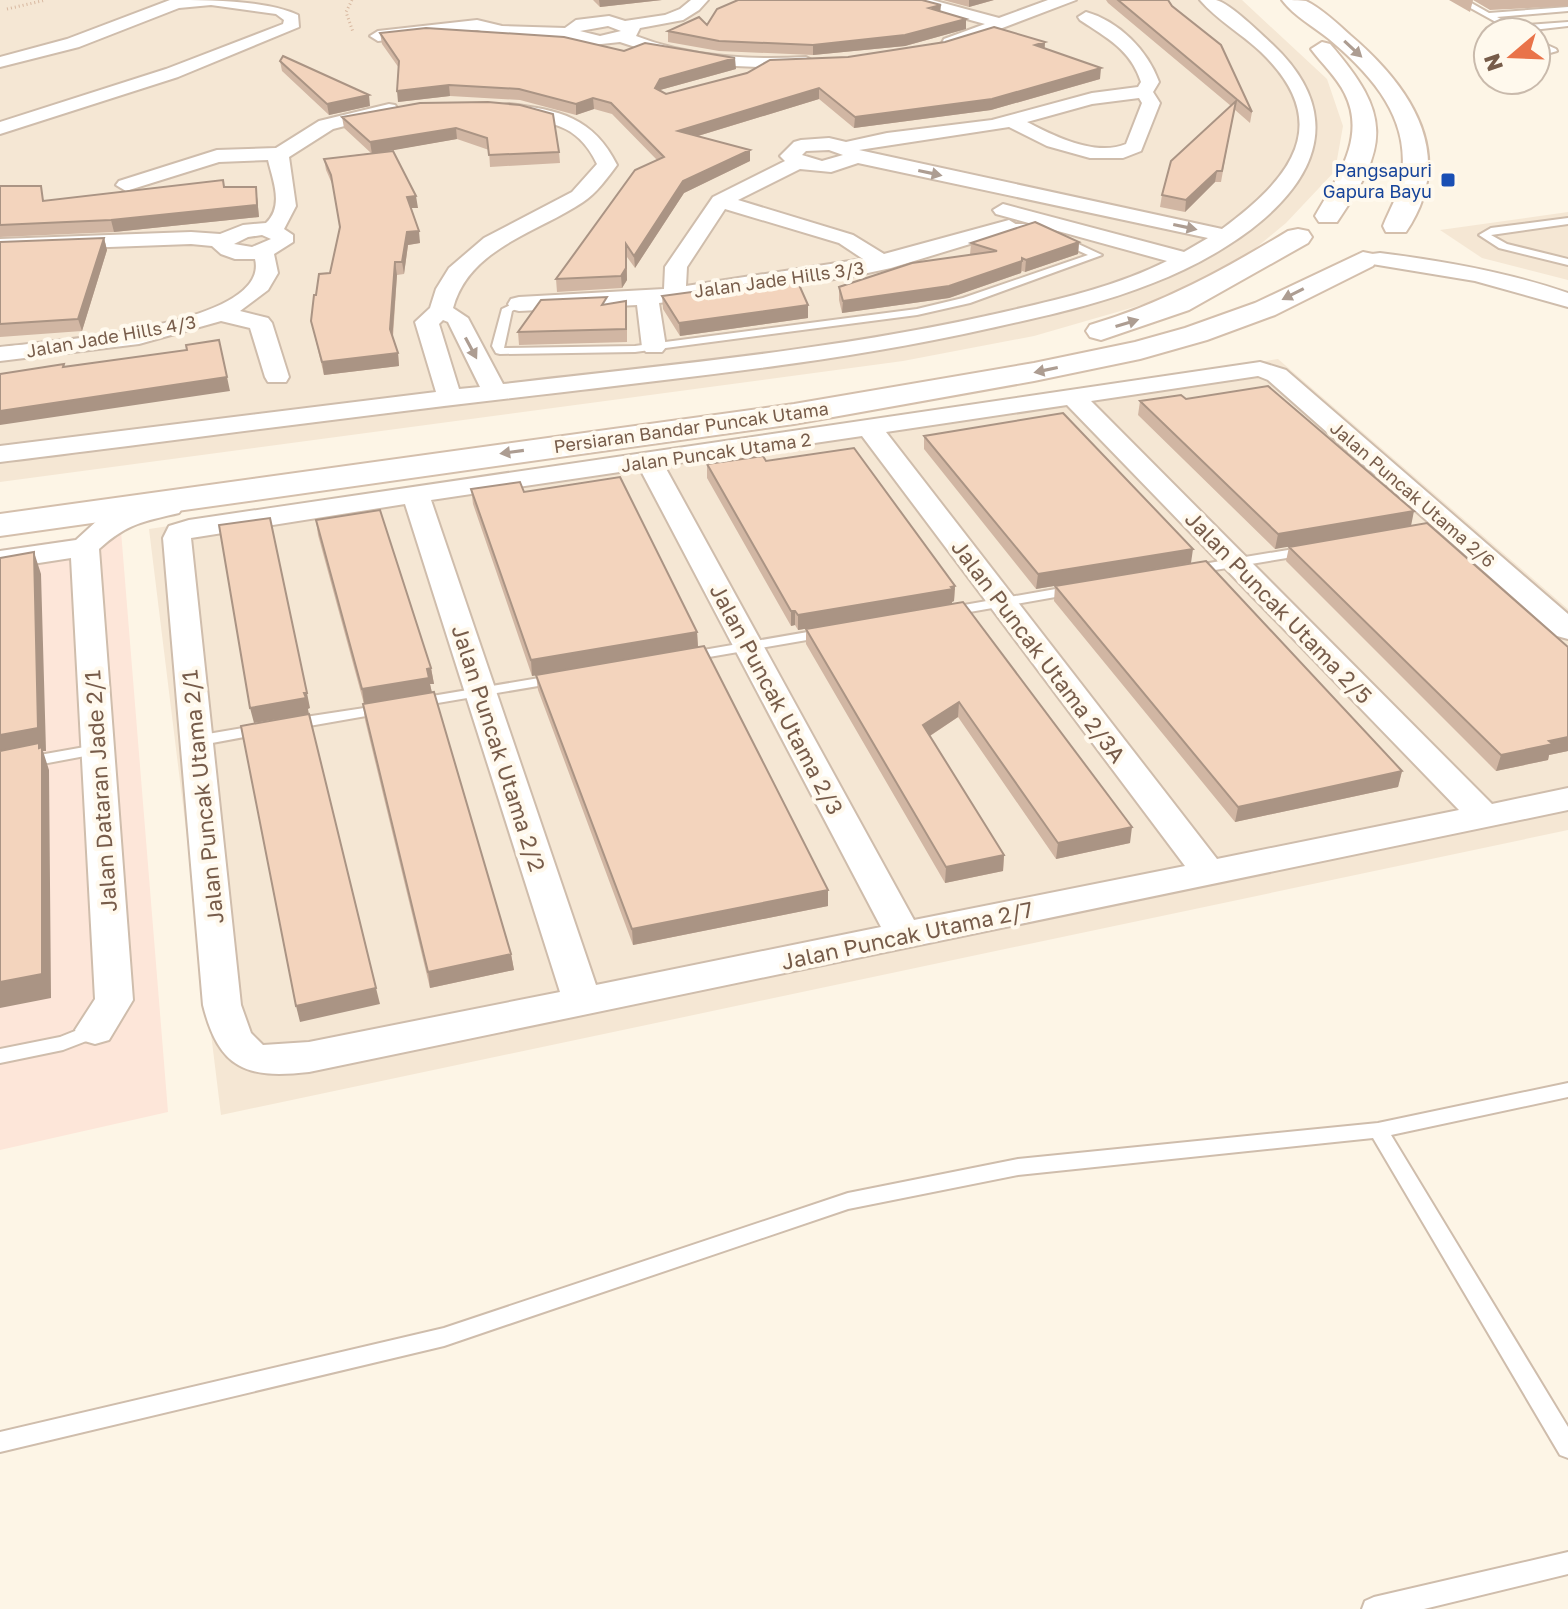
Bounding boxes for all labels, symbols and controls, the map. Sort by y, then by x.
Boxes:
north arrow [1472,16,1552,96]
one-way arrow [1344,39,1363,57]
text: N [1477,50,1508,75]
place label: Pangsapuri Gapura Bayu [1323,159,1432,202]
one-way arrow [918,167,943,180]
marker: Pangsapuri Gapura Bayu [1439,171,1457,189]
one-way arrow [1172,221,1197,234]
street label: Jalan Jade Hills 3/3 [693,256,865,302]
one-way arrow [1282,288,1305,301]
street label: Jalan Jade Hills 4/3 [24,310,198,362]
one-way arrow [1116,316,1140,329]
one-way arrow [465,336,478,359]
one-way arrow [1033,364,1058,377]
street label: Persiaran Bandar Puncak Utama [552,397,830,457]
street label: Jalan Puncak Utama 2/6 [1326,416,1500,572]
street label: Jalan Puncak Utama 2 [620,428,812,476]
one-way arrow [499,446,524,459]
street label: Jalan Puncak Utama 2/5 [1180,505,1378,709]
street label: Jalan Puncak Utama 2/3A [946,534,1132,768]
street label: Jalan Puncak Utama 2/3 [705,579,849,819]
street label: Jalan Puncak Utama 2/2 [446,621,552,875]
street label: Jalan Puncak Utama 2/1 [175,668,229,925]
street label: Jalan Dataran Jade 2/1 [78,669,122,913]
street label: Jalan Puncak Utama 2/7 [779,895,1035,975]

